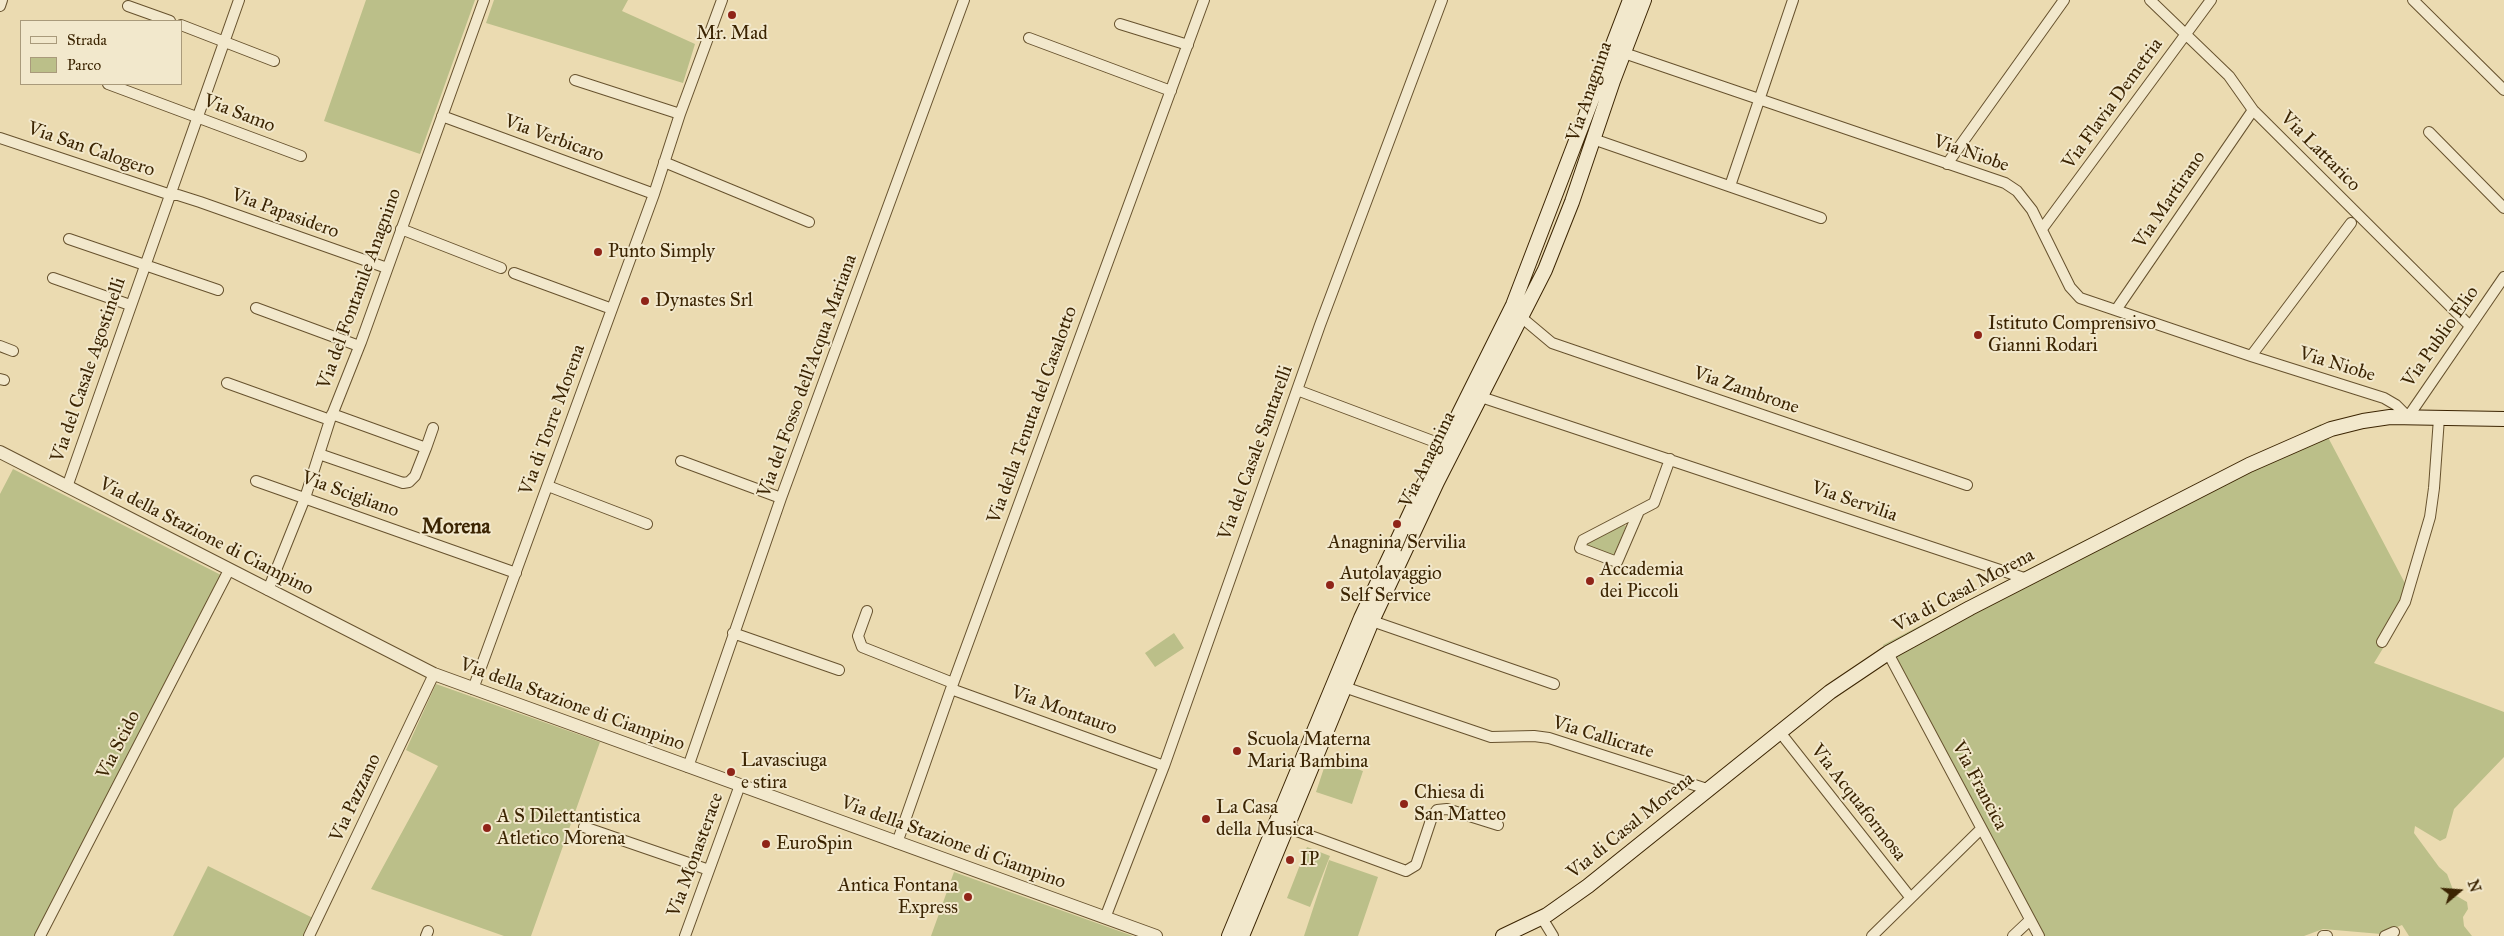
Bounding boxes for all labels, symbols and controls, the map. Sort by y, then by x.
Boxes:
marker: Mr. Mad [726,9,738,21]
legend [20,20,182,85]
place label: Mr. Mad [696,23,768,45]
text: Strada [67,31,107,49]
street label: Via Flavia Demetria [2058,34,2168,174]
street label: Via Anagnina [1562,39,1618,145]
text: Parco [67,56,101,74]
street label: Via Samo [200,90,278,138]
street label: Via Lattarico [2275,107,2365,197]
street label: Via Verbicaro [501,110,607,168]
street label: Via San Calogero [24,118,158,182]
street label: Via Niobe [1930,130,2012,178]
street label: Via Martirano [2129,147,2211,253]
street label: Via Papasidero [228,184,342,244]
street label: Via del Fontanile Anagnino [313,186,407,392]
place label: Punto Simply [608,241,715,263]
marker: Punto Simply [592,246,604,258]
street label: Via del Fosso dell'Acqua Mariana [753,252,863,500]
street label: Via del Casale Agostinelli [47,274,131,466]
street label: Via Publio Elio [2398,282,2484,392]
place label: Dynastes Srl [655,290,753,312]
marker: Dynastes Srl [639,295,651,307]
street label: Via della Tenuta del Casalotto [983,303,1083,527]
place label: Istituto Comprensivo Gianni Rodari [1988,313,2156,357]
marker: Istituto Comprensivo Gianni Rodari [1972,329,1984,341]
street label: Via di Torre Morena [515,341,591,499]
street label: Via Niobe [2296,343,2378,387]
street label: Via del Casale Santarelli [1214,362,1298,544]
street label: Via Zambrone [1690,362,1802,420]
street label: Via Anagnina [1395,408,1461,512]
street label: Via Scigliano [298,467,402,523]
street label: Via della Stazione di Ciampino [95,473,317,601]
street label: Via Servilia [1808,477,1900,527]
district label: Morena [422,515,490,541]
marker: Anagnina/Servilia [1391,518,1403,530]
place label: Anagnina/Servilia [1328,532,1466,554]
street label: Via di Casal Morena [1889,544,2039,638]
place label: Accademia dei Piccoli [1600,559,1683,603]
place label: Autolavaggio Self Service [1340,563,1442,607]
marker: Accademia dei Piccoli [1584,575,1596,587]
marker: Autolavaggio Self Service [1324,579,1336,591]
street label: Via della Stazione di Ciampino [456,654,688,756]
street label: Via Montauro [1008,681,1120,741]
street label: Via Scido [92,707,146,783]
street label: Via Callicrate [1550,712,1656,764]
place label: Scuola Materna Maria Bambina [1247,729,1371,773]
street label: Via Francica [1946,738,2012,834]
street label: Via Acquaformosa [1805,740,1911,866]
marker: Scuola Materna Maria Bambina [1231,745,1243,757]
street label: Via Pazzano [326,750,386,846]
place label: Lavasciuga e stira [741,750,827,794]
marker: Lavasciuga e stira [725,766,737,778]
street label: Via di Casal Morena [1563,768,1699,884]
place label: Chiesa di San Matteo [1414,782,1506,826]
street label: Via Monasterace [663,790,729,920]
street label: Via della Stazione di Ciampino [837,792,1069,894]
place label: La Casa della Musica [1216,797,1313,841]
marker: Chiesa di San Matteo [1398,798,1410,810]
place label: A S Dilettantistica Atletico Morena [497,806,641,850]
marker: La Casa della Musica [1200,813,1212,825]
marker: A S Dilettantistica Atletico Morena [481,822,493,834]
place label: EuroSpin [776,833,852,855]
marker: EuroSpin [760,838,772,850]
place label: IP [1300,849,1319,871]
marker: IP [1284,854,1296,866]
north arrow [2434,866,2484,916]
place label: Antica Fontana Express [838,875,958,919]
text: N [2464,878,2484,894]
marker: Antica Fontana Express [962,891,974,903]

